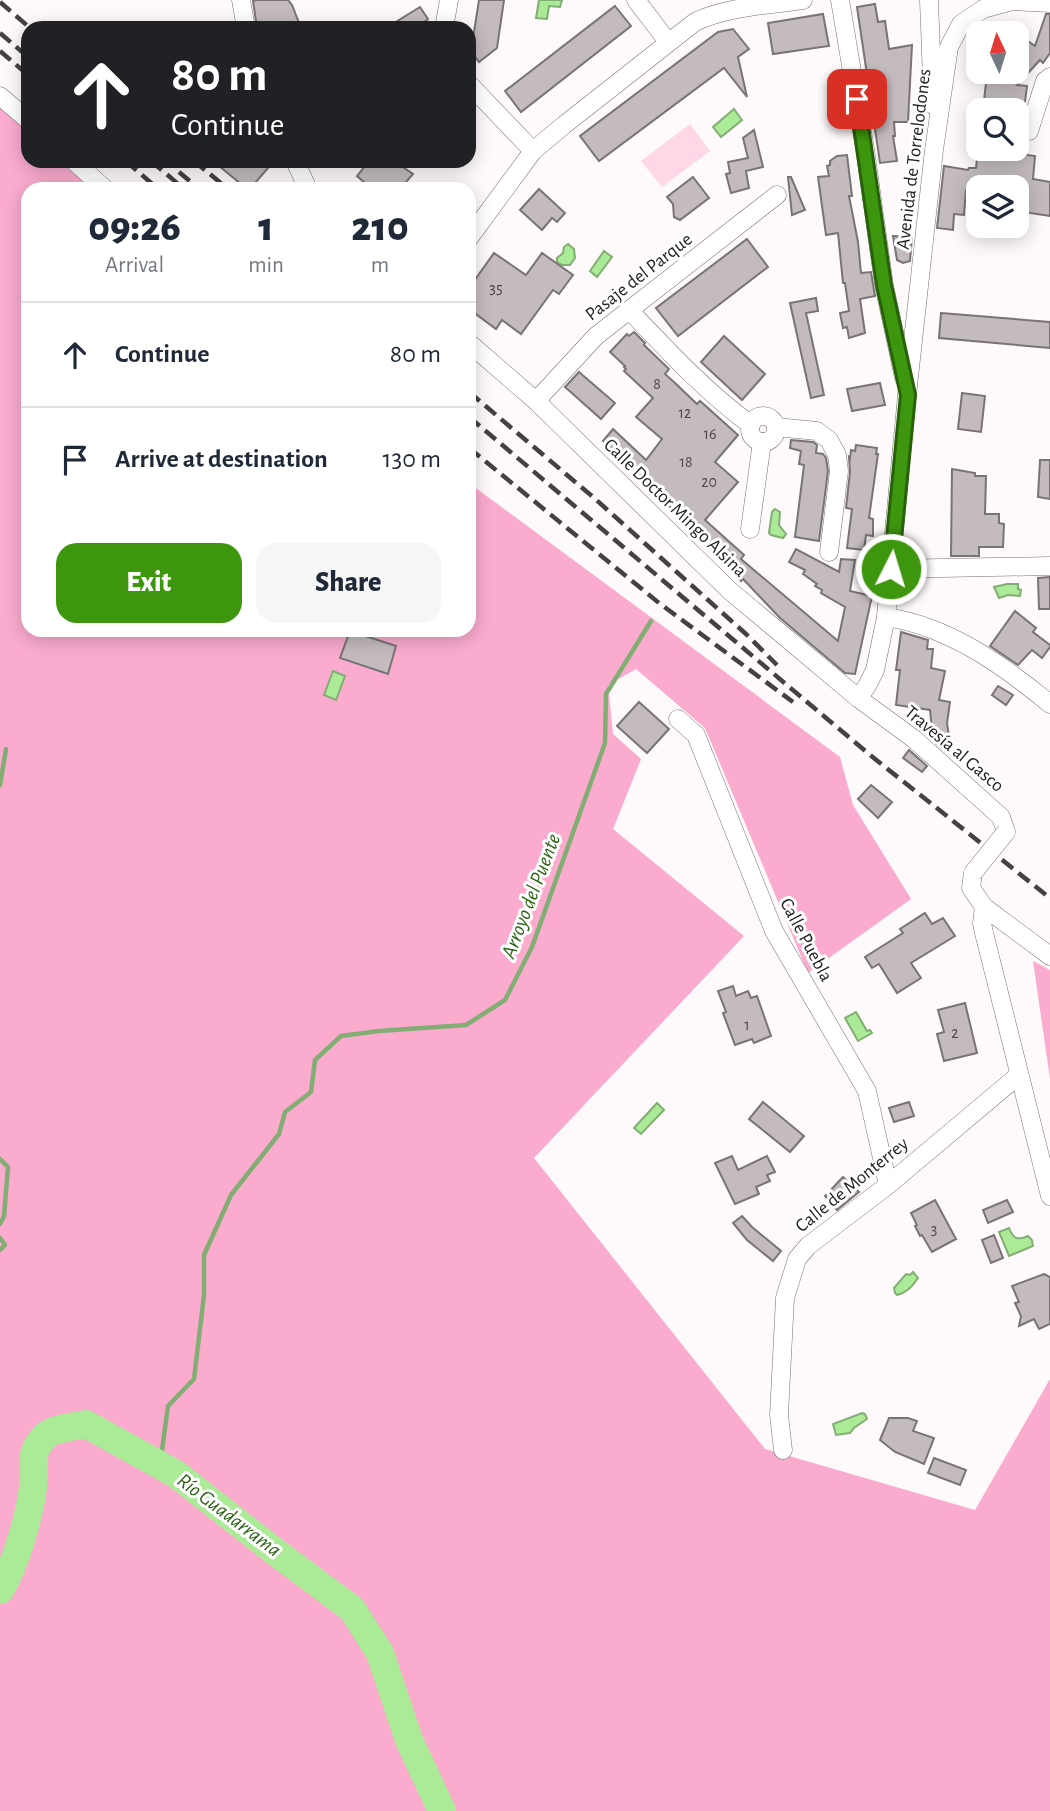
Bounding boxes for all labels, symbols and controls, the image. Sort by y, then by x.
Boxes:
north arrow [966,21,1029,84]
map controls [966,21,1029,238]
icon: ahead [56,49,147,140]
text: 80 m [171,51,268,100]
street label: Avenida de Torrelodones [893,68,935,250]
pin [827,69,887,129]
icon: arrive [838,80,876,118]
button: search [966,98,1029,161]
text: Continue [171,109,284,141]
button: layers [966,175,1029,238]
text: 09:26 [88,206,181,248]
text: 1 [258,206,274,248]
text: 210 [351,206,409,248]
street label: Pasaje del Parque [582,230,696,324]
text: Arrival [105,254,164,277]
text: min [248,254,284,277]
text: m [371,254,389,277]
house number: 35 [489,280,503,296]
icon: ahead [56,336,94,374]
text: Continue [115,341,210,367]
text: 80 m [390,341,441,367]
house number: 8 [653,376,661,392]
house number: 12 [679,405,691,421]
house number: 16 [703,426,717,442]
street label: Calle Doctor Mingo Alsina [600,435,750,581]
icon: arrive [56,441,94,479]
text: Arrive at destination [115,446,328,472]
text: 130 m [383,446,441,472]
house number: 18 [679,454,693,470]
house number: 20 [701,474,717,490]
position arrow [854,532,928,606]
button: Exit [56,543,242,623]
button: Share [256,543,441,623]
street label: Travesía al Gasco [901,702,1007,796]
water label: Arroyo del Puente [497,831,564,962]
street label: Calle Puebla [776,895,836,985]
house number: 1 [744,1017,750,1033]
house number: 2 [951,1025,959,1041]
street label: Calle de Monterrey [792,1134,912,1236]
house number: 3 [931,1221,937,1237]
water label: Río Guadarrama [173,1469,285,1561]

